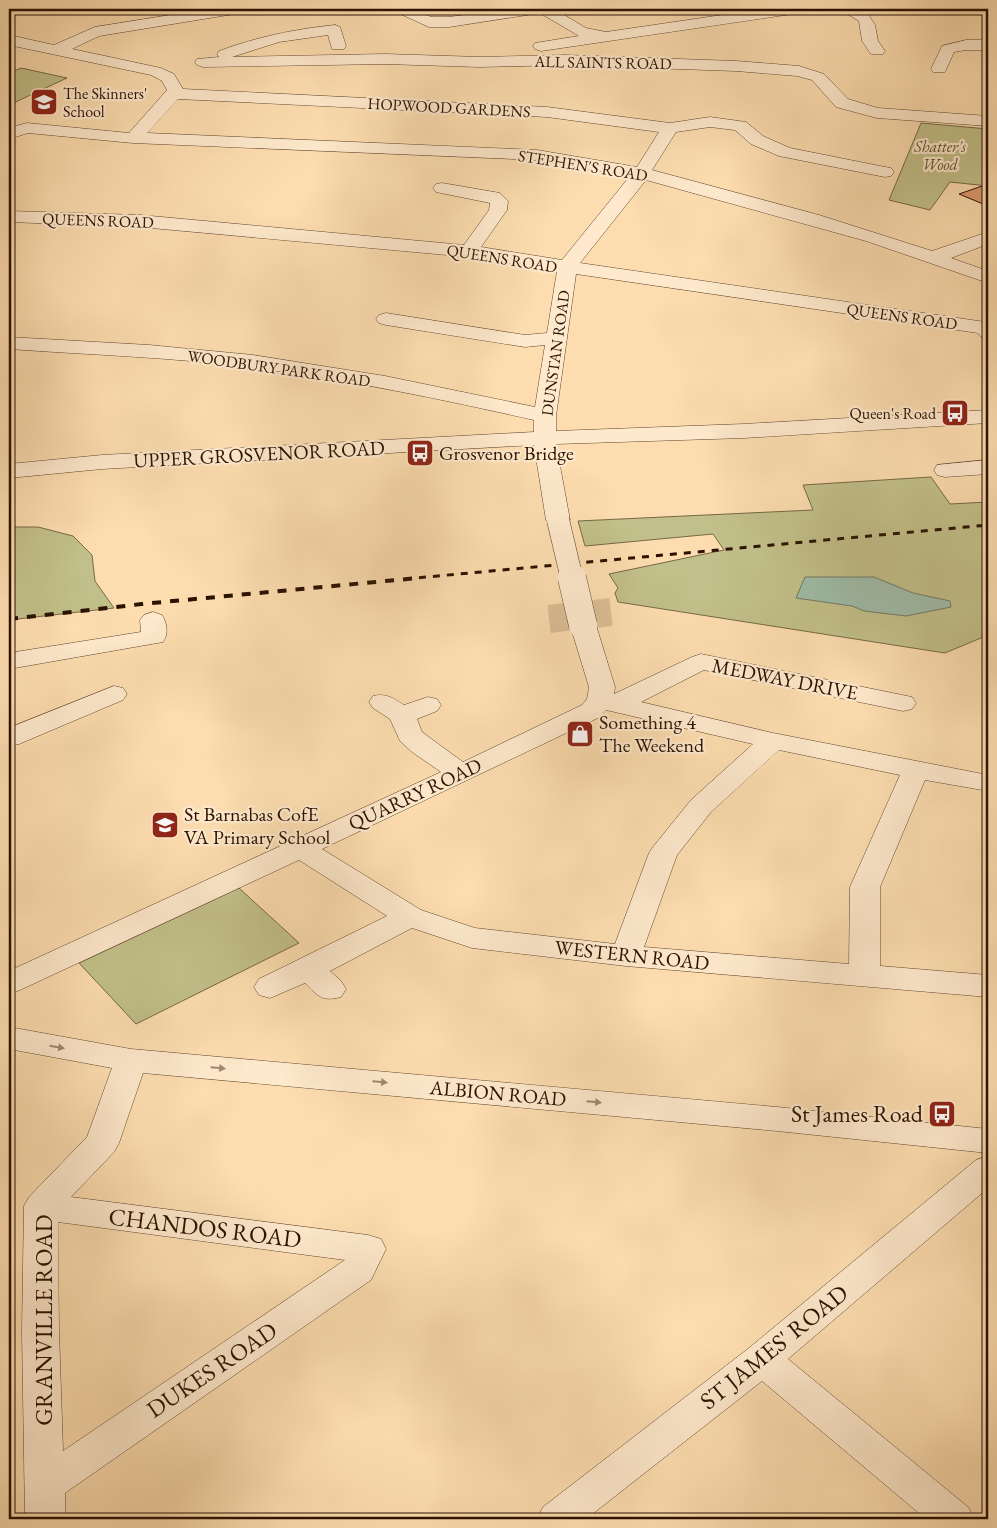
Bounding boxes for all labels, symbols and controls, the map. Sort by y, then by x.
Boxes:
street label: ALL SAINTS ROAD [533,51,672,74]
place label: The Skinners' School [63,83,147,122]
school or university icon: The Skinners' School [29,87,59,117]
street label: HOPWOOD GARDENS [367,93,531,122]
park label: Shatter's Wood [913,136,966,175]
street label: STEPHEN'S ROAD [517,145,649,186]
street label: QUEENS ROAD [42,208,154,233]
street label: QUEENS ROAD [445,239,559,278]
street label: DUNSTAN ROAD [536,289,575,417]
street label: QUEENS ROAD [845,298,959,335]
street label: WOODBURY PARK ROAD [186,345,372,392]
bus stop icon: Queen's Road [940,398,970,428]
place label: Queen's Road [850,403,937,424]
street label: UPPER GROSVENOR ROAD [133,434,385,474]
bus stop icon: Grosvenor Bridge [405,438,435,468]
place label: Grosvenor Bridge [439,440,574,466]
street label: MEDWAY DRIVE [710,652,860,706]
place label: Something 4 The Weekend [599,709,705,758]
shop icon: Something 4 The Weekend [565,719,595,749]
street label: QUARRY ROAD [344,752,486,836]
place label: St Barnabas CofE VA Primary School [184,801,331,850]
school or university icon: St Barnabas CofE VA Primary School [150,810,180,840]
street label: WESTERN ROAD [553,934,711,976]
one-way arrow [49,1043,65,1051]
one-way arrow [210,1064,226,1072]
street label: ALBION ROAD [428,1074,567,1112]
one-way arrow [372,1079,388,1087]
one-way arrow [586,1098,602,1106]
place label: St James Road [791,1098,924,1129]
bus stop icon: St James Road [927,1099,957,1129]
street label: CHANDOS ROAD [107,1200,303,1255]
street label: GRANVILLE ROAD [28,1214,59,1426]
street label: ST JAMES' ROAD [693,1277,854,1416]
street label: DUKES ROAD [140,1314,283,1425]

